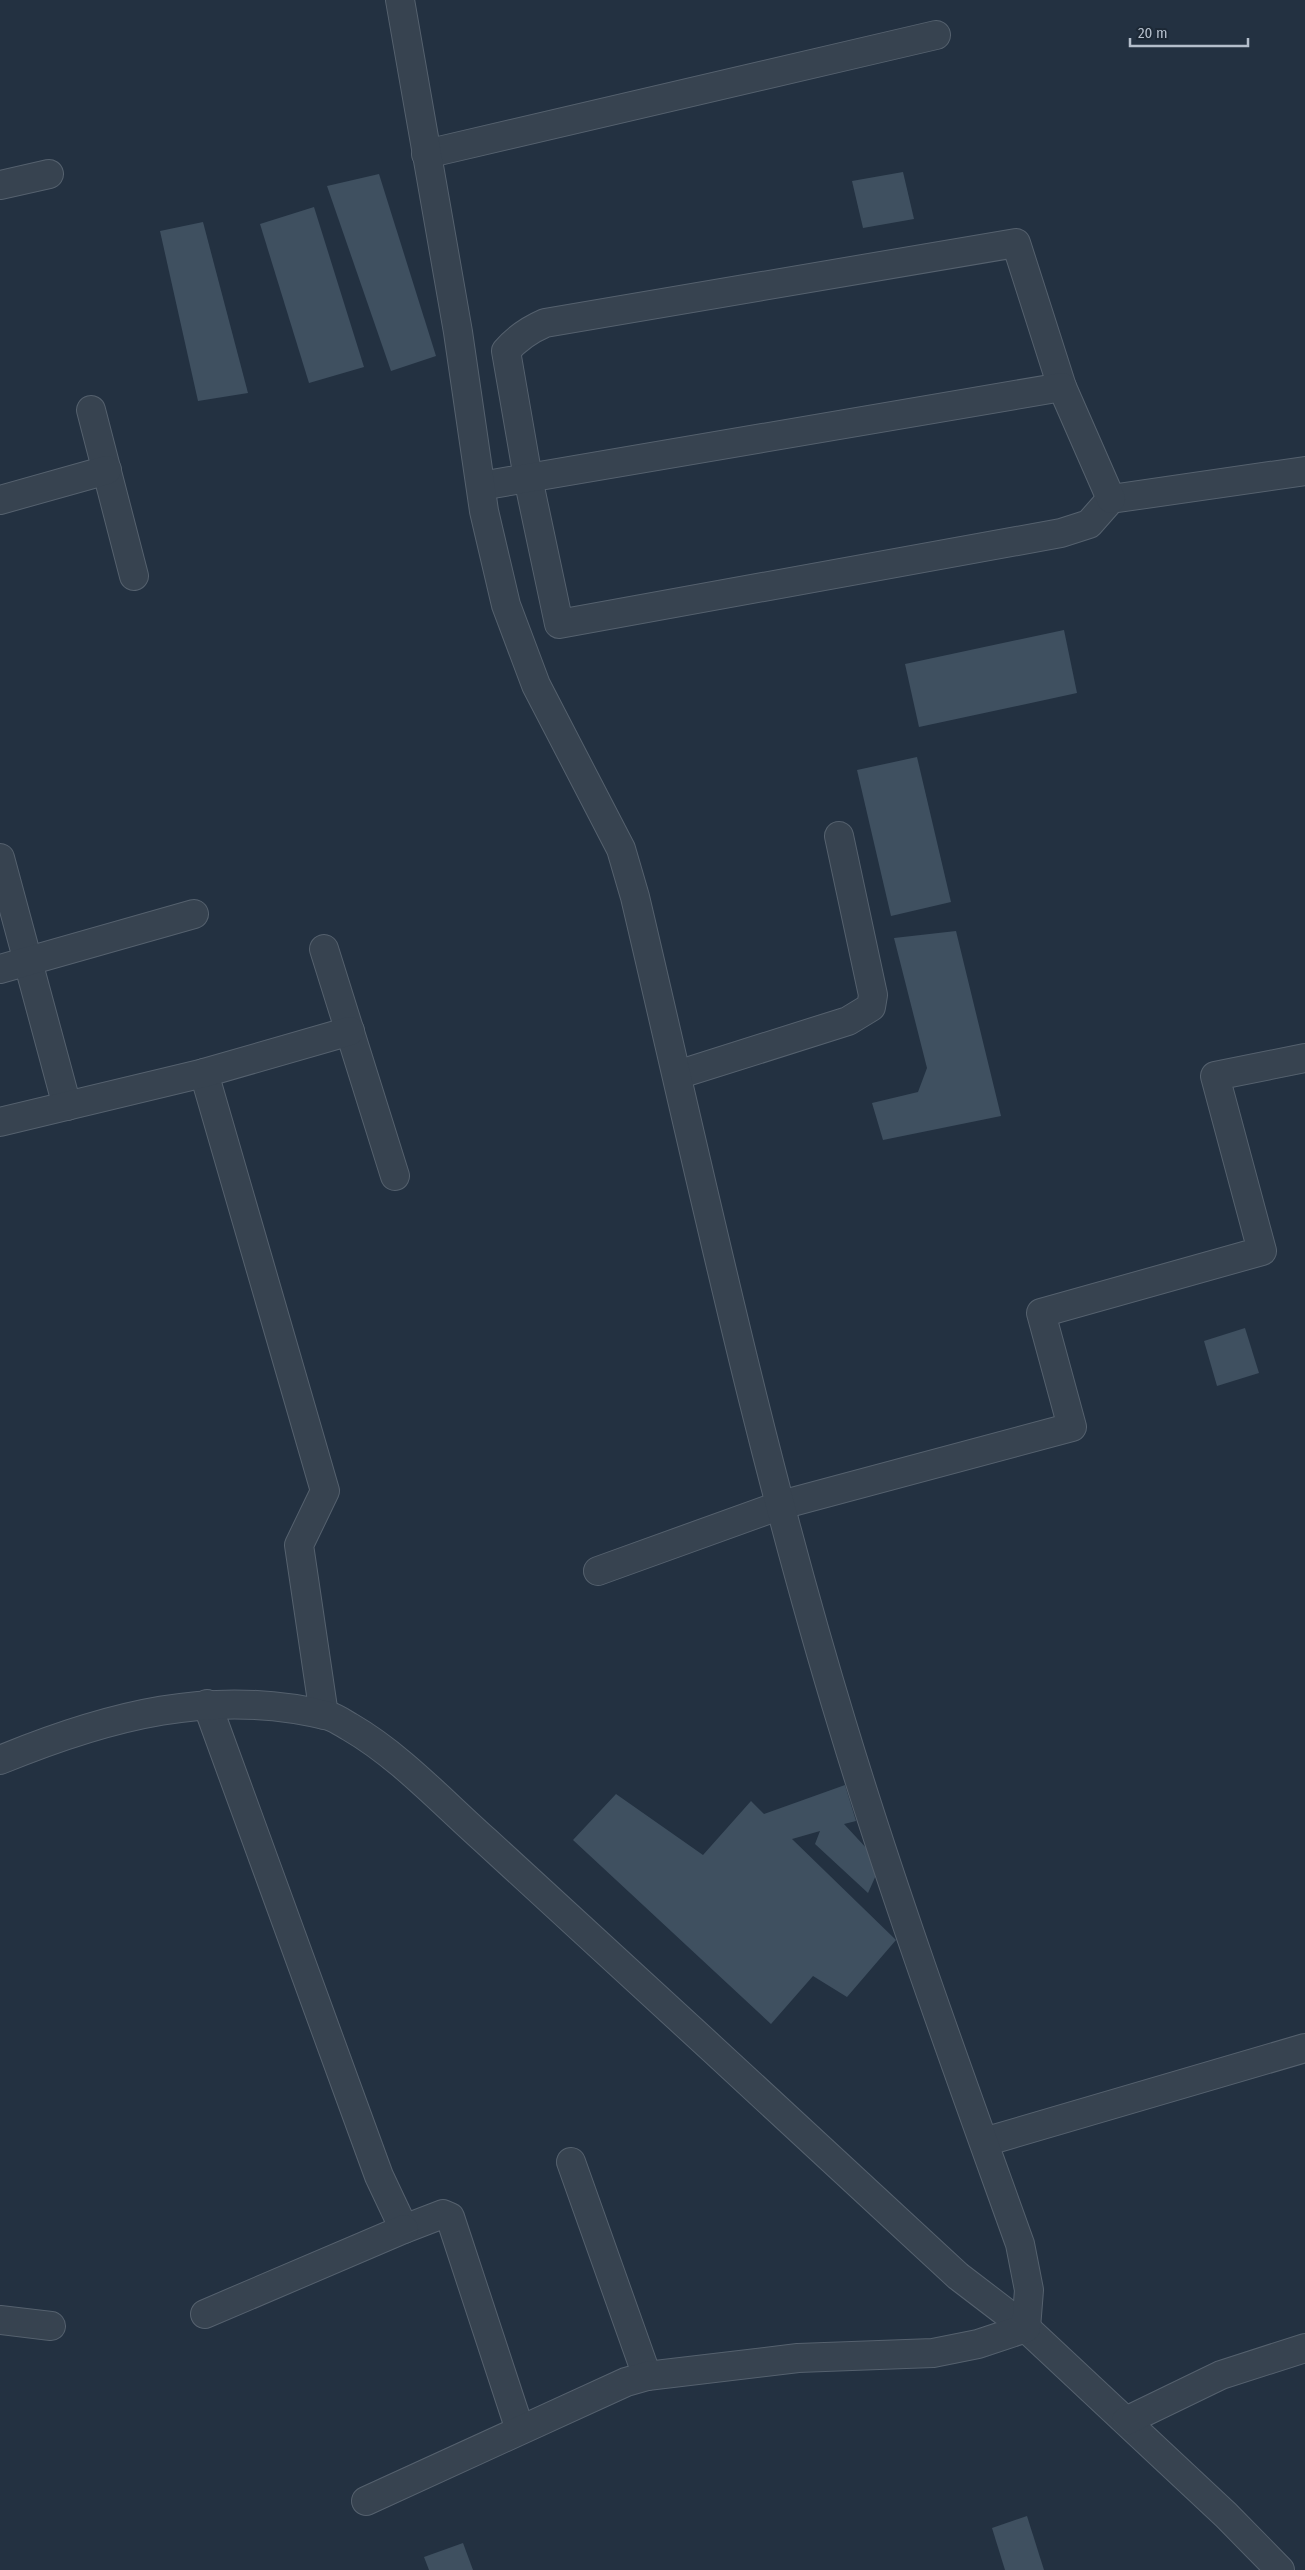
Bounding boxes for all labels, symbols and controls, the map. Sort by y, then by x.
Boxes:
scale bar [1130,15,1248,47]
text: 20 m [1138,24,1168,42]

